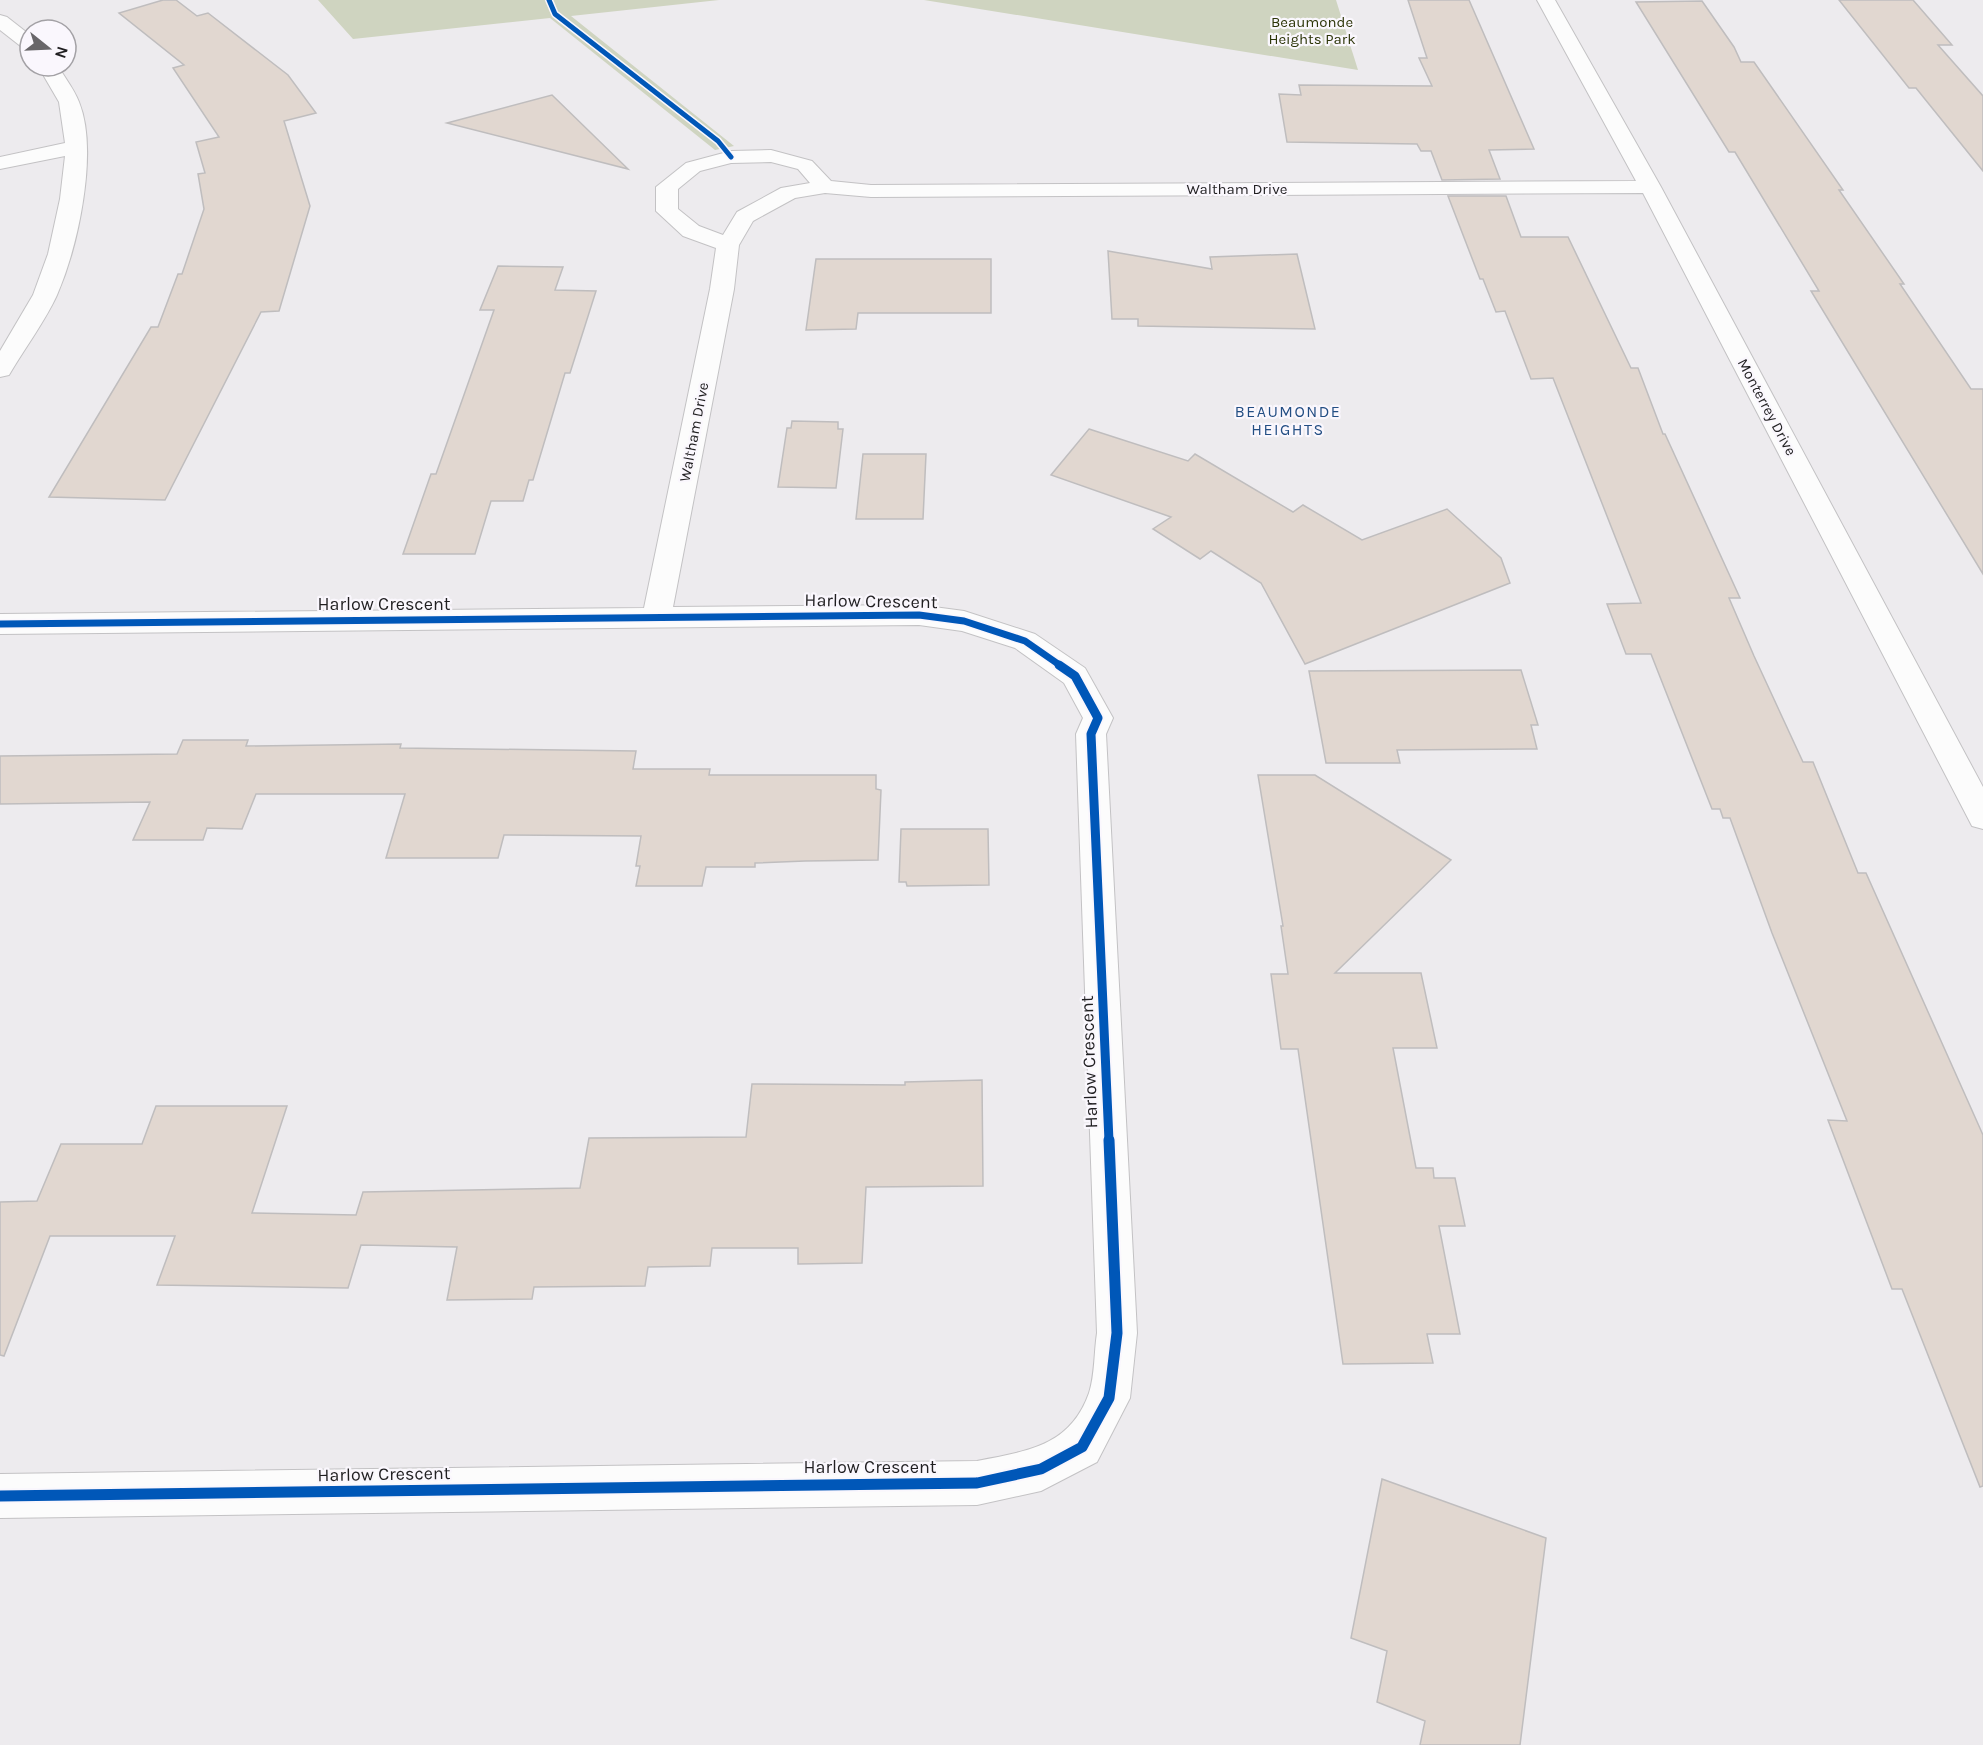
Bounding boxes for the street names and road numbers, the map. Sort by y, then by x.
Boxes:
street label: Waltham Drive [1187,180,1287,198]
street label: Monterrey Drive [1734,355,1800,459]
street label: Waltham Drive [676,381,712,483]
street label: Harlow Crescent [804,589,938,613]
street label: Harlow Crescent [317,593,451,615]
street label: Harlow Crescent [1076,995,1102,1129]
street label: Harlow Crescent [803,1456,937,1478]
street label: Harlow Crescent [317,1462,451,1486]

